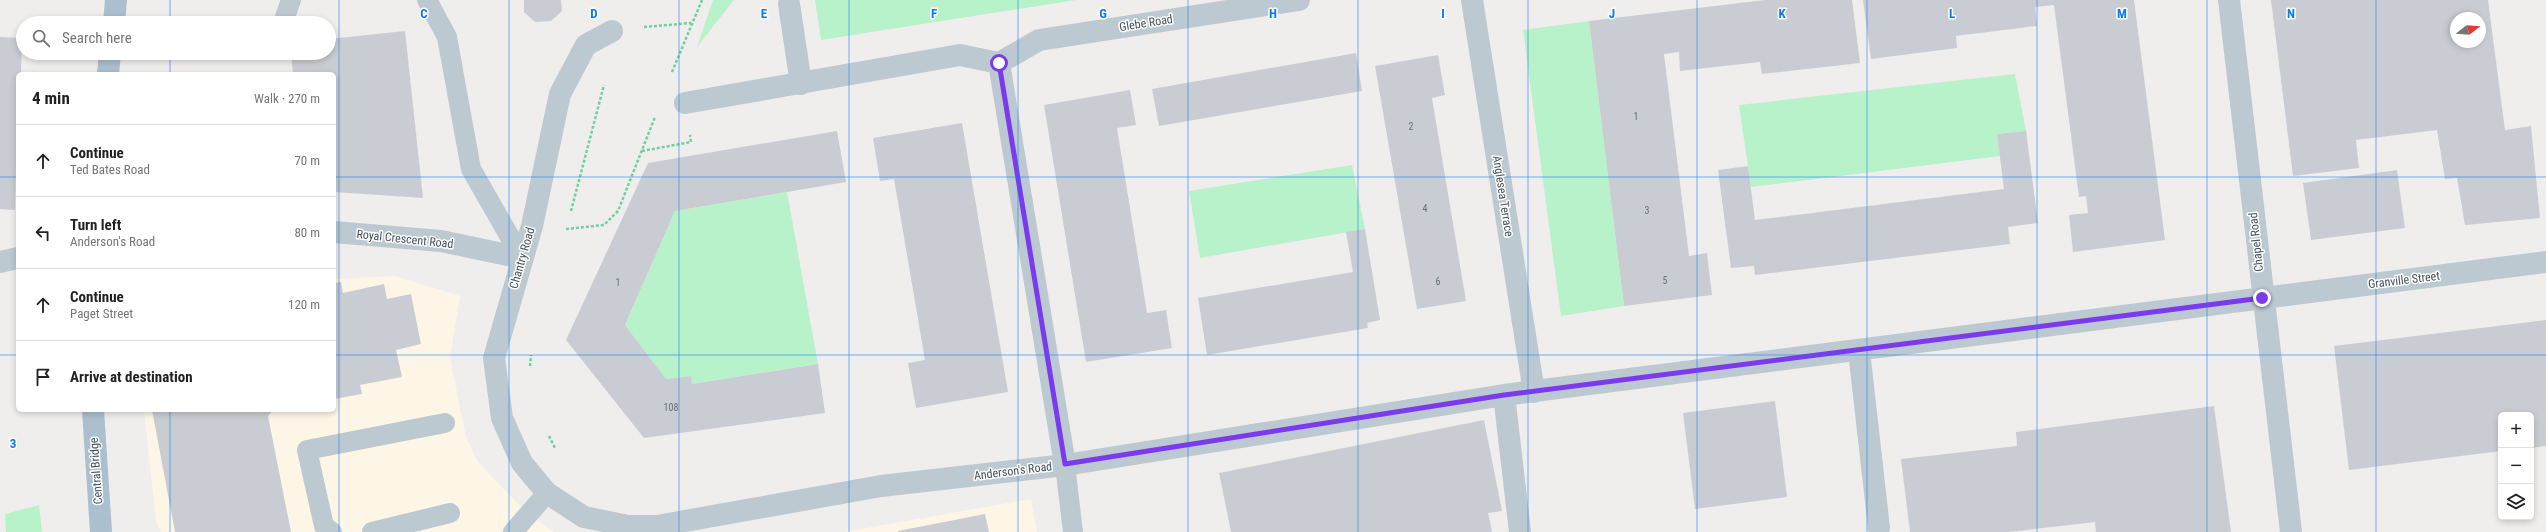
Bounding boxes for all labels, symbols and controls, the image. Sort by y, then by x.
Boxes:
text: C [420,6,428,21]
text: D [590,6,598,21]
text: E [761,6,768,21]
text: F [931,6,937,21]
text: G [1099,6,1107,21]
text: H [1269,6,1277,21]
text: I [1441,6,1445,21]
text: J [1609,6,1615,21]
text: K [1778,6,1786,21]
text: L [1949,6,1955,21]
text: M [2117,6,2127,21]
text: N [2287,6,2295,21]
street label: Glebe Road [1118,12,1174,34]
north arrow [2450,12,2486,48]
search box [16,16,336,60]
icon: search [30,27,52,49]
text: Search here [62,29,132,47]
route start [990,54,1008,72]
text: 4 min [32,88,70,108]
text: Walk · 270 m [254,91,320,106]
house number: 1 [1634,111,1638,122]
house number: 2 [1409,121,1414,132]
text: Continue [70,144,124,162]
icon: ahead [32,150,54,172]
text: 70 m [294,153,320,168]
street label: Anglesea Terrace [1490,155,1516,238]
text: Ted Bates Road [70,162,150,177]
house number: 4 [1423,203,1428,214]
house number: 3 [1645,205,1650,216]
street label: Chapel Road [2246,212,2266,272]
text: Turn left [70,216,121,234]
icon: left [32,222,54,244]
text: 80 m [294,225,320,240]
street label: Chantry Road [507,226,537,290]
street label: Royal Crescent Road [356,227,454,251]
text: Anderson's Road [70,234,155,249]
street label: Granville Street [2367,269,2441,291]
house number: 5 [1663,275,1668,286]
house number: 6 [1436,276,1441,287]
house number: 1 [616,277,620,288]
text: Continue [70,288,124,306]
route end [2253,289,2271,307]
icon: ahead [32,294,54,316]
text: 120 m [288,297,320,312]
text: Paget Street [70,306,133,321]
icon: arrive [32,366,54,388]
text: Arrive at destination [70,368,193,386]
house number: 108 [664,402,678,413]
map controls [2498,412,2534,520]
button: + [2498,412,2534,448]
text: 3 [10,436,16,451]
street label: Central Bridge [87,437,105,505]
button: − [2498,448,2534,484]
street label: Anderson's Road [973,459,1053,483]
button: layers [2498,484,2534,520]

